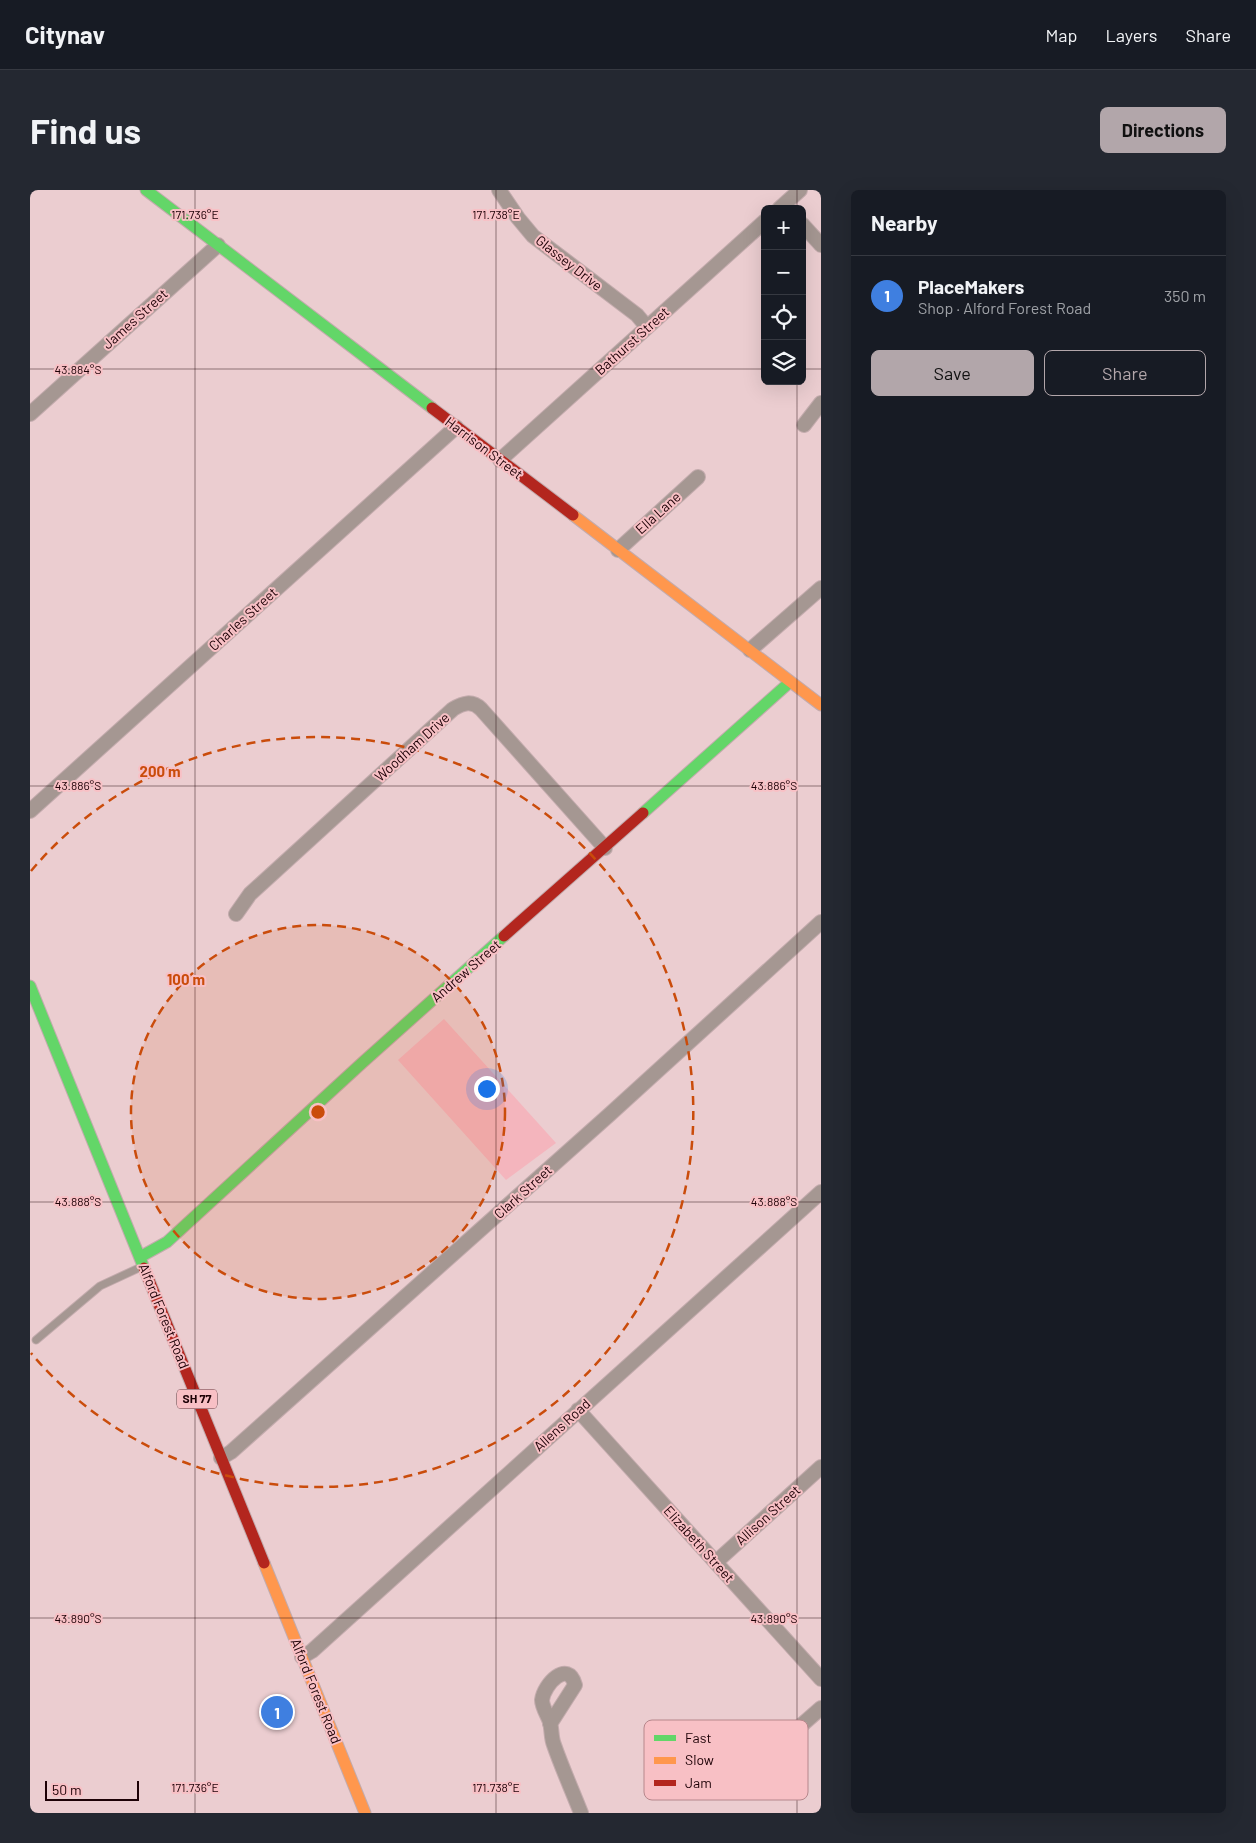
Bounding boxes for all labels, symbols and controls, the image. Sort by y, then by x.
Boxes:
text: Citynav [25,20,105,49]
text: Map [1045,24,1077,46]
text: Layers [1105,24,1158,46]
text: Share [1186,24,1231,46]
button: Directions [1100,107,1226,153]
text: Find us [30,109,141,151]
map controls [761,205,806,385]
button: + [761,205,806,250]
text: 171.736°E [171,207,219,221]
text: 171.738°E [472,207,520,221]
text: Nearby [871,210,937,235]
street label: Glassey Drive [533,231,606,294]
button: − [761,250,806,295]
text: PlaceMakers [918,275,1024,298]
street label: James Street [99,285,171,352]
text: 1 [884,286,890,305]
text: 350 m [1164,286,1206,305]
button: locate [761,295,806,340]
text: Shop · Alford Forest Road [918,298,1091,317]
street label: Bathurst Street [591,303,672,378]
button: layers [761,340,806,385]
button: Save [871,350,1034,396]
button: Share [1044,350,1206,396]
text: 43.884°S [55,362,101,376]
street label: Harrison Street [442,413,527,482]
street label: Ella Lane [632,488,684,537]
street label: Charles Street [205,583,281,654]
street label: Woodham Drive [371,709,453,785]
text: 200 m [139,762,181,780]
text: 43.886°S [55,778,101,792]
text: 43.886°S [751,778,797,792]
street label: Andrew Street [427,936,504,1006]
text: 100 m [167,970,205,988]
your location [474,1076,500,1102]
centre of rings [309,1103,327,1121]
street label: Clark Street [490,1161,555,1222]
text: 43.888°S [55,1194,101,1208]
text: 43.888°S [751,1194,797,1208]
street label: Alford Forest Road [136,1261,193,1371]
road number: SH 77 [177,1390,217,1408]
street label: Allens Road [530,1395,594,1455]
street label: Allison Street [732,1481,804,1548]
street label: Elizabeth Street [661,1502,738,1585]
text: 43.890°S [55,1611,102,1625]
text: 43.890°S [751,1611,798,1625]
street label: Alford Forest Road [288,1636,345,1746]
pin: 1 [261,1693,293,1731]
legend [644,1720,808,1800]
text: Fast [685,1729,711,1746]
text: Slow [685,1751,714,1768]
text: Jam [685,1774,712,1791]
scale bar [45,1778,139,1801]
text: 171.736°E [171,1780,219,1794]
text: 171.738°E [472,1780,520,1794]
text: 50 m [52,1781,81,1798]

